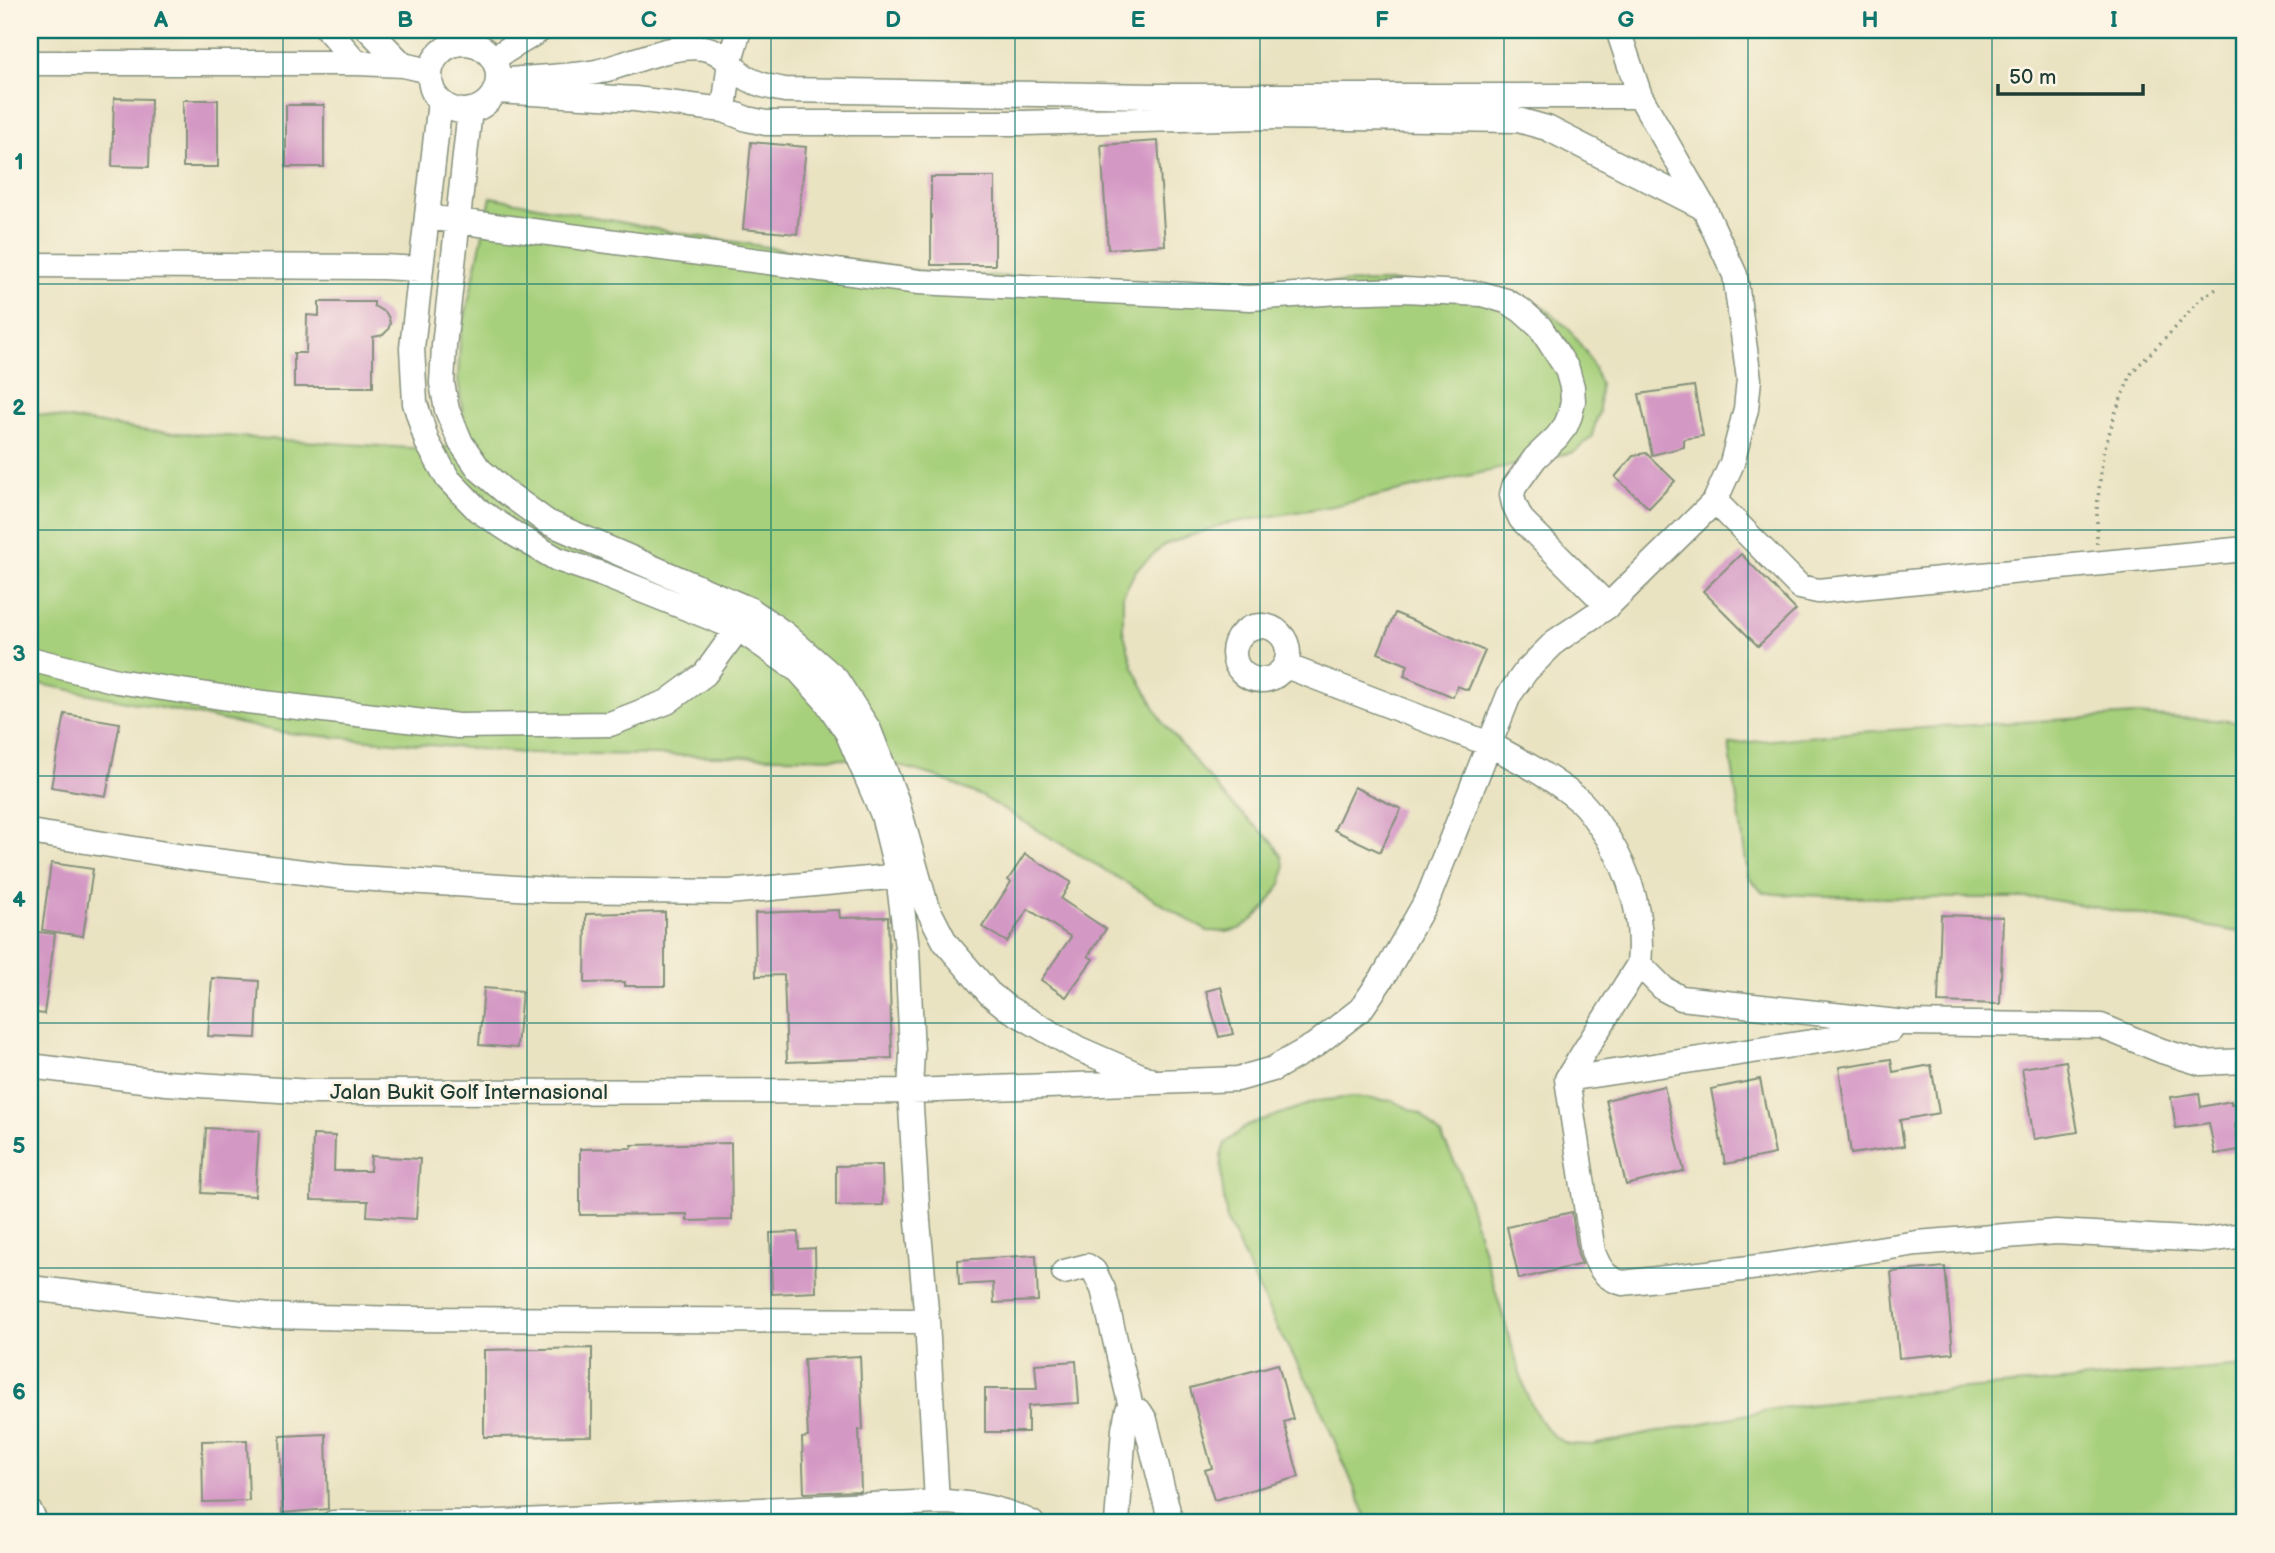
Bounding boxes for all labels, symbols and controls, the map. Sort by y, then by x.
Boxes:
text: A [153,6,169,34]
text: B [397,6,413,34]
text: C [641,6,657,34]
text: D [885,6,901,34]
text: E [1131,6,1146,34]
text: F [1375,6,1389,34]
text: G [1618,6,1635,34]
text: H [1861,6,1879,34]
text: I [2110,6,2118,34]
scale bar [1998,52,2144,96]
text: 50 m [2009,65,2056,90]
text: 1 [14,148,24,176]
text: 2 [12,394,26,422]
text: 3 [12,640,26,668]
text: 4 [12,886,26,914]
street label: Jalan Bukit Golf Internasional [330,1080,608,1105]
text: 5 [12,1132,26,1160]
text: 6 [12,1378,26,1406]

